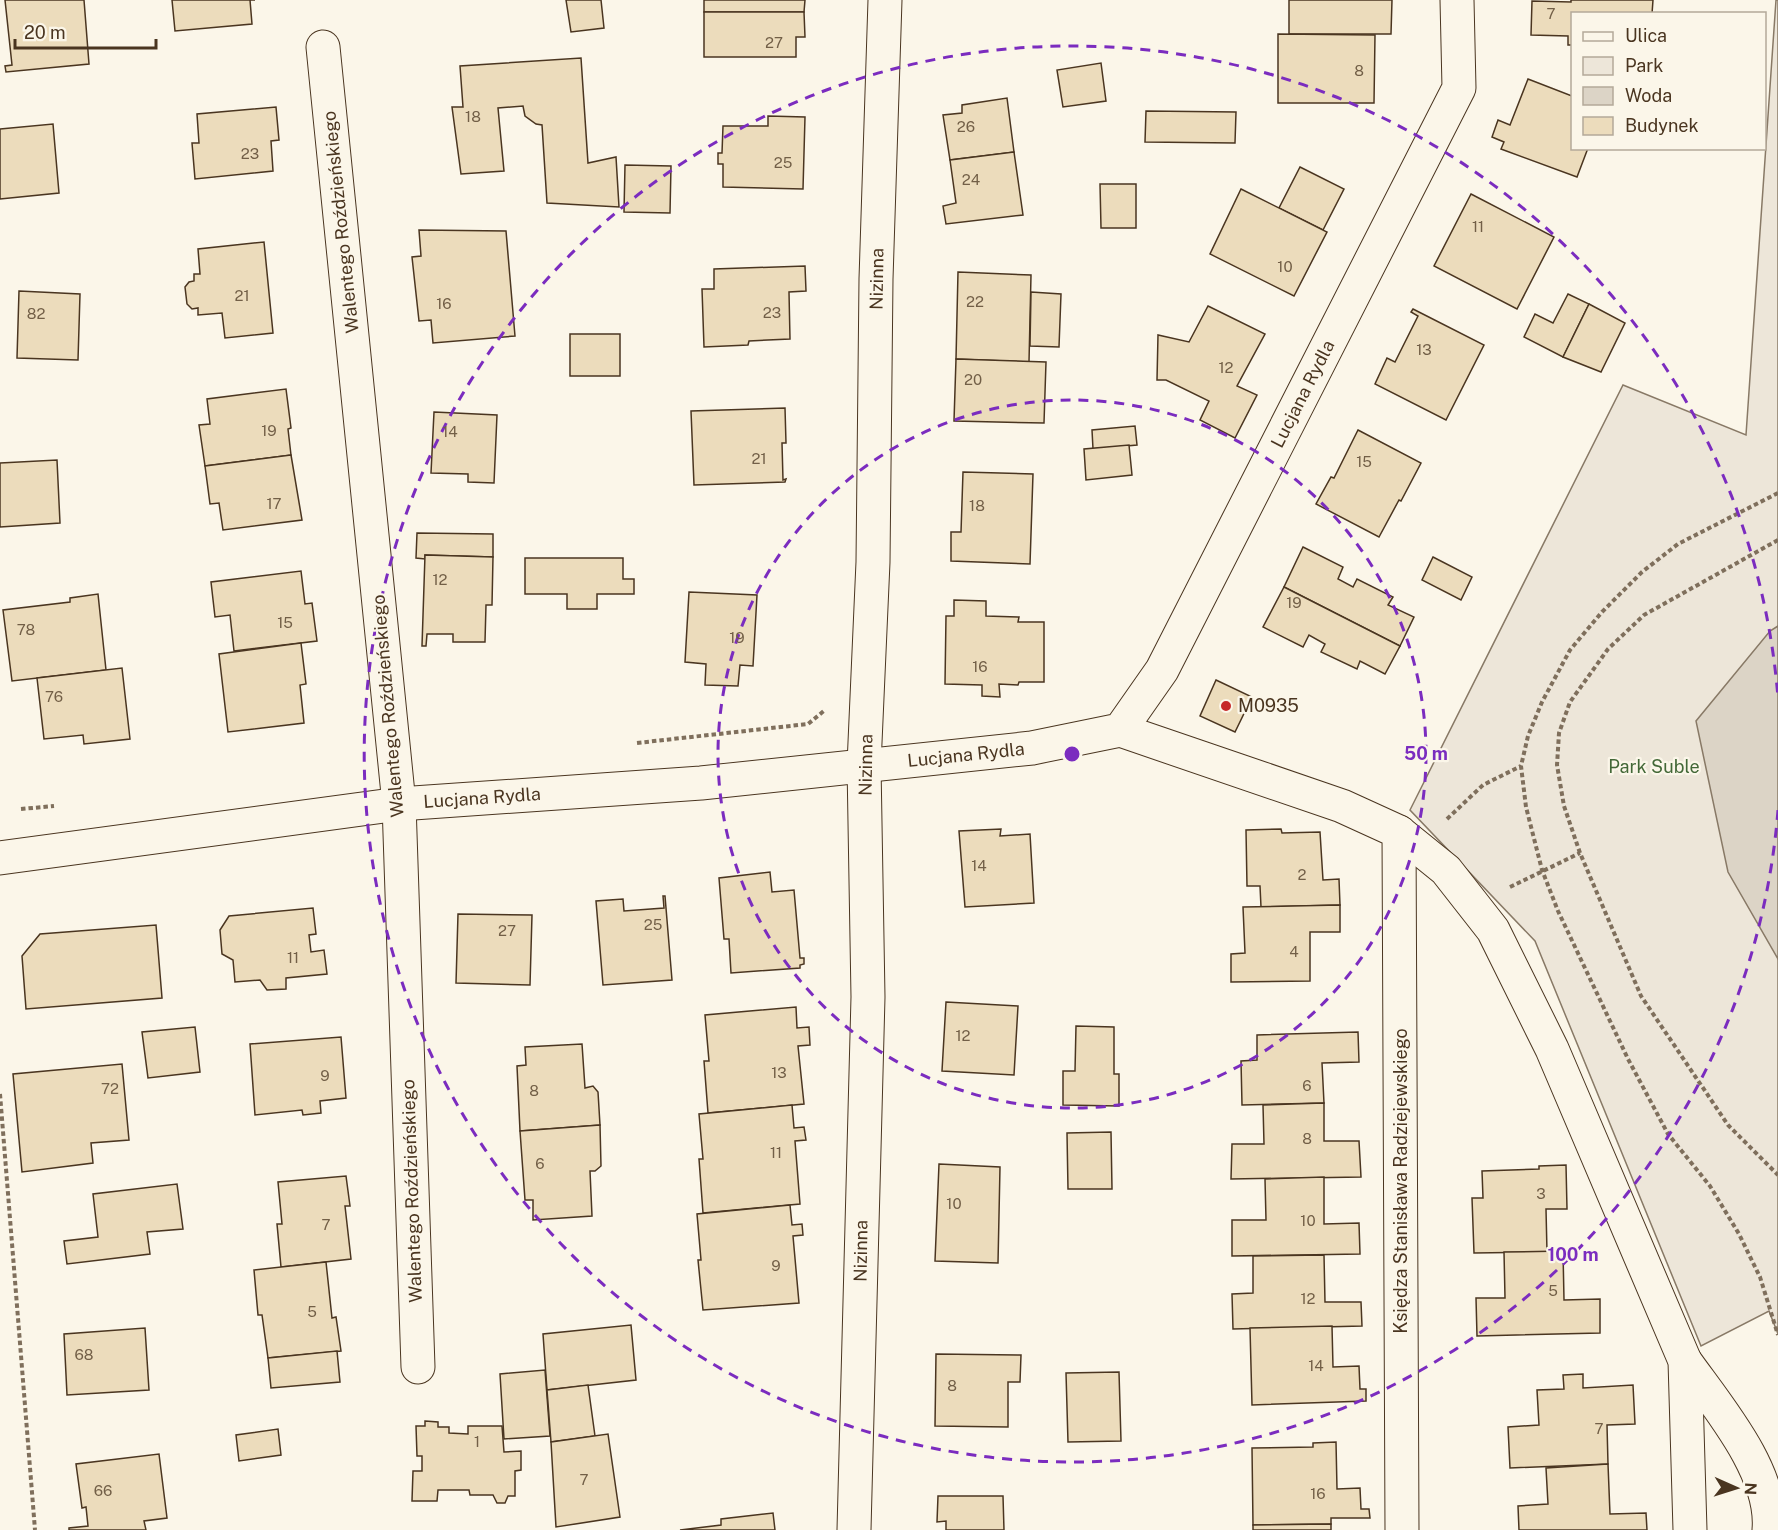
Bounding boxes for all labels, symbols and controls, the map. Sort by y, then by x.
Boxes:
house number: 7 [1546,5,1556,22]
scale bar [15,12,156,50]
legend [1571,12,1766,150]
text: 20 m [24,22,66,43]
text: Ulica [1625,25,1667,46]
house number: 27 [765,34,783,51]
text: Park [1625,55,1663,76]
house number: 8 [1354,62,1364,79]
text: Woda [1625,85,1672,106]
house number: 18 [465,108,481,125]
street label: Walentego Roździeńskiego [318,110,363,334]
text: Budynek [1625,115,1699,136]
house number: 26 [957,118,975,135]
house number: 23 [241,145,259,162]
house number: 25 [774,154,792,171]
house number: 24 [962,171,980,188]
house number: 11 [1472,218,1484,235]
street label: Nizinna [865,248,888,310]
house number: 10 [1277,258,1293,275]
house number: 21 [234,287,250,304]
house number: 22 [966,293,984,310]
house number: 16 [436,295,452,312]
house number: 23 [763,304,781,321]
house number: 82 [27,305,45,322]
street label: Lucjana Rydla [1266,337,1339,451]
house number: 13 [1416,341,1432,358]
house number: 12 [1218,359,1234,376]
house number: 20 [964,371,982,388]
house number: 19 [261,422,277,439]
house number: 14 [442,423,458,440]
house number: 21 [751,450,767,467]
house number: 15 [1356,453,1372,470]
house number: 17 [266,495,282,512]
house number: 18 [969,497,985,514]
house number: 12 [432,571,448,588]
street label: Walentego Roździeńskiego [367,594,408,818]
house number: 19 [1286,594,1302,611]
house number: 15 [277,614,293,631]
house number: 78 [17,621,35,638]
house number: 19 [729,629,745,646]
house number: 16 [972,658,988,675]
house number: 76 [45,688,63,705]
place label: M0935 [1238,695,1299,716]
marker: M0935 [1219,699,1233,713]
street label: Nizinna [854,734,877,796]
street label: Lucjana Rydla [906,738,1026,771]
text: 50 m [1404,743,1448,764]
centre of rings [1062,744,1082,764]
park label: Park Suble [1608,756,1700,777]
street label: Lucjana Rydla [422,783,541,812]
house number: 14 [971,857,987,874]
house number: 2 [1298,866,1307,883]
house number: 25 [644,916,662,933]
house number: 27 [498,922,516,939]
house number: 4 [1289,943,1299,960]
house number: 11 [287,949,299,966]
house number: 12 [955,1027,971,1044]
street label: Księdza Stanisława Radziejewskiego [1390,1028,1411,1334]
house number: 13 [771,1064,787,1081]
house number: 9 [320,1067,330,1084]
house number: 6 [1302,1077,1312,1094]
street label: Walentego Roździeńskiego [397,1079,426,1303]
house number: 72 [101,1080,119,1097]
house number: 8 [529,1082,539,1099]
house number: 8 [1302,1130,1312,1147]
house number: 11 [770,1144,782,1161]
house number: 6 [535,1155,545,1172]
house number: 3 [1536,1185,1546,1202]
house number: 10 [946,1195,962,1212]
house number: 10 [1300,1212,1316,1229]
house number: 7 [321,1216,331,1233]
street label: Nizinna [849,1220,872,1282]
text: 100 m [1547,1244,1599,1265]
house number: 9 [771,1257,781,1274]
house number: 5 [1548,1282,1558,1299]
house number: 12 [1300,1290,1316,1307]
house number: 5 [307,1303,317,1320]
house number: 68 [75,1346,93,1363]
house number: 14 [1308,1357,1324,1374]
house number: 8 [947,1377,957,1394]
house number: 7 [1594,1420,1604,1437]
house number: 1 [474,1433,480,1450]
north arrow [1706,1458,1766,1518]
house number: 7 [579,1471,589,1488]
house number: 66 [94,1482,112,1499]
text: N [1741,1482,1760,1496]
house number: 16 [1310,1485,1326,1502]

